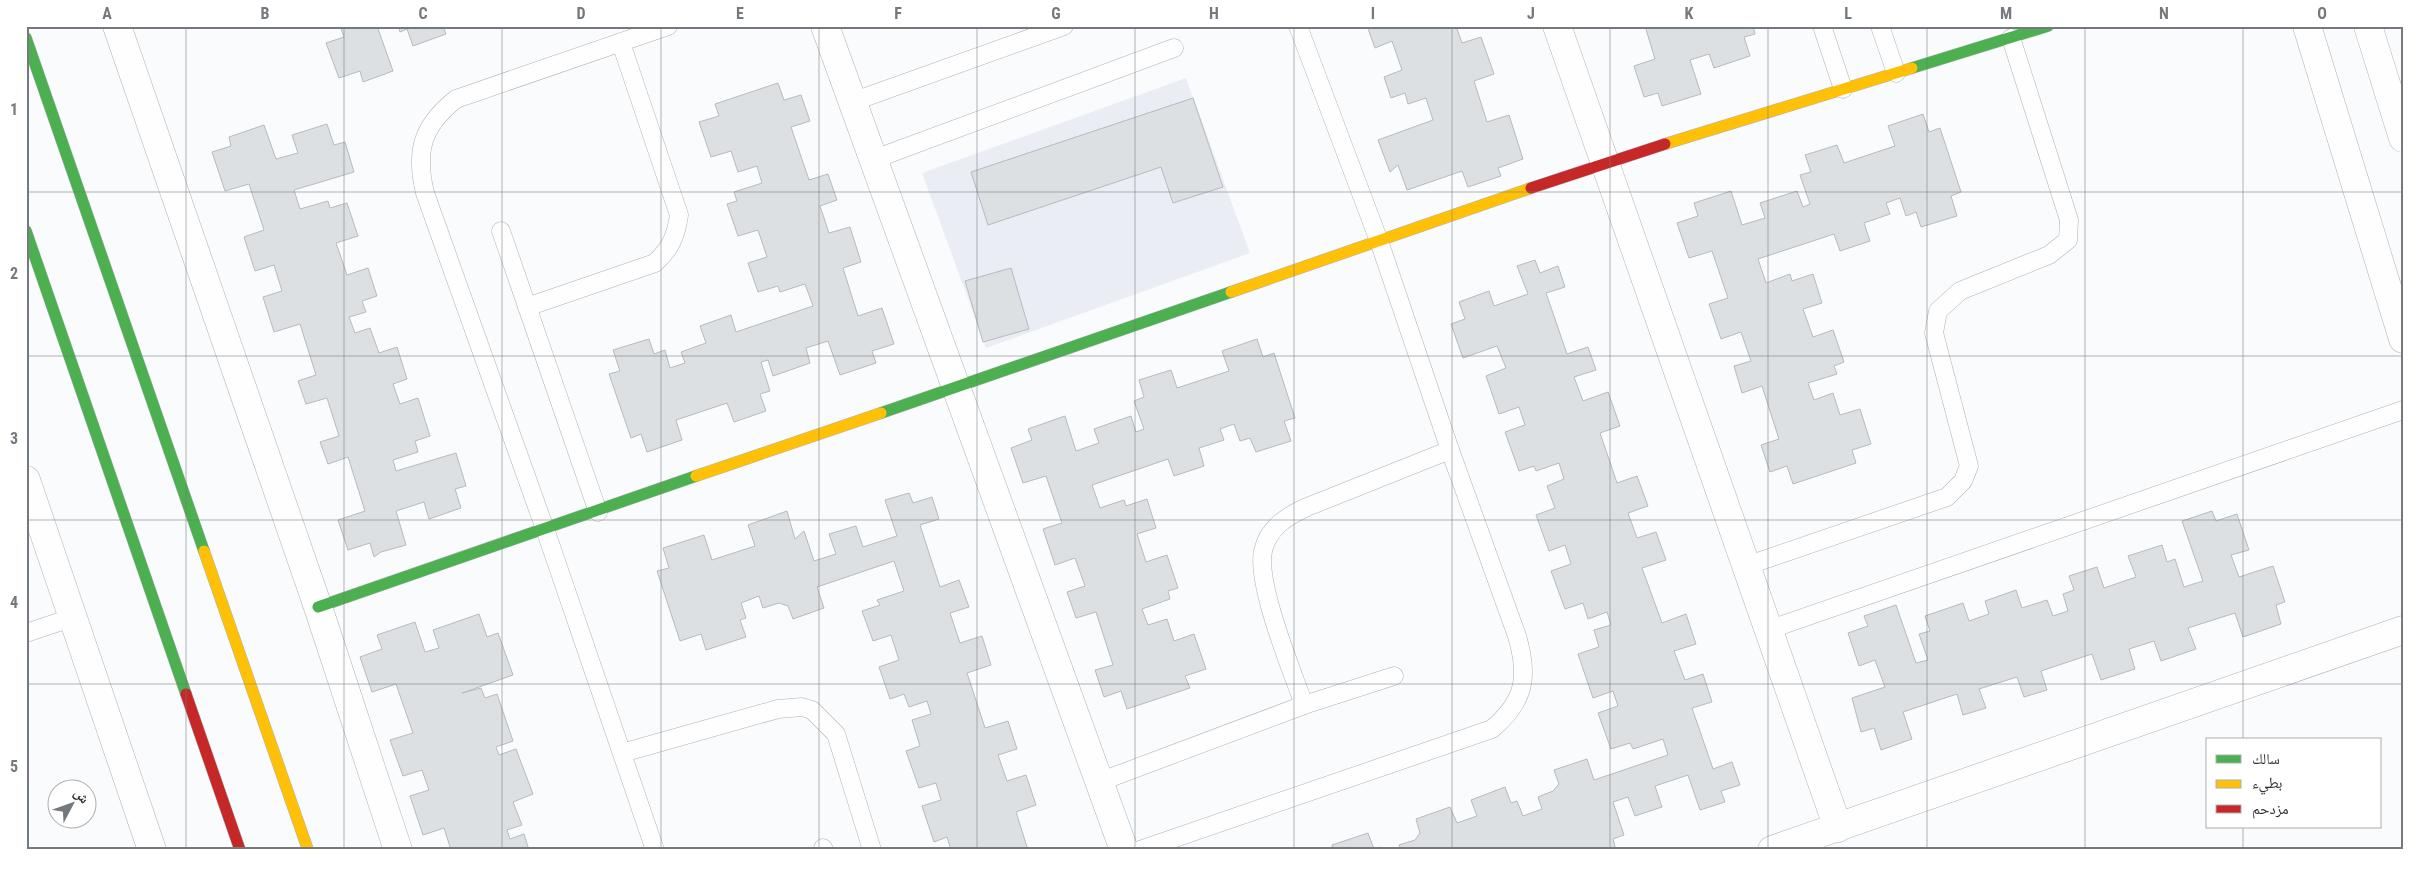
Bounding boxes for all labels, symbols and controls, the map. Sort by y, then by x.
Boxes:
text: A [102,4,112,23]
text: B [261,4,270,23]
text: C [418,4,428,23]
text: D [576,4,586,23]
text: E [736,4,744,23]
text: F [894,4,902,23]
text: G [1051,4,1061,23]
text: H [1209,4,1219,23]
text: I [1371,4,1375,23]
text: J [1527,4,1535,23]
text: K [1685,4,1694,23]
text: L [1844,4,1852,23]
text: M [2000,4,2012,23]
text: N [2159,4,2169,23]
text: O [2317,4,2327,23]
text: 1 [10,100,18,119]
text: 2 [10,264,18,283]
text: 3 [10,429,18,448]
text: 4 [10,593,18,612]
legend [2206,738,2382,828]
text: سالك [2252,750,2280,768]
text: 5 [10,757,18,776]
text: بطيء [2252,774,2282,795]
north arrow [48,778,98,828]
text: ش [70,785,93,807]
text: مزدحم [2252,800,2289,819]

